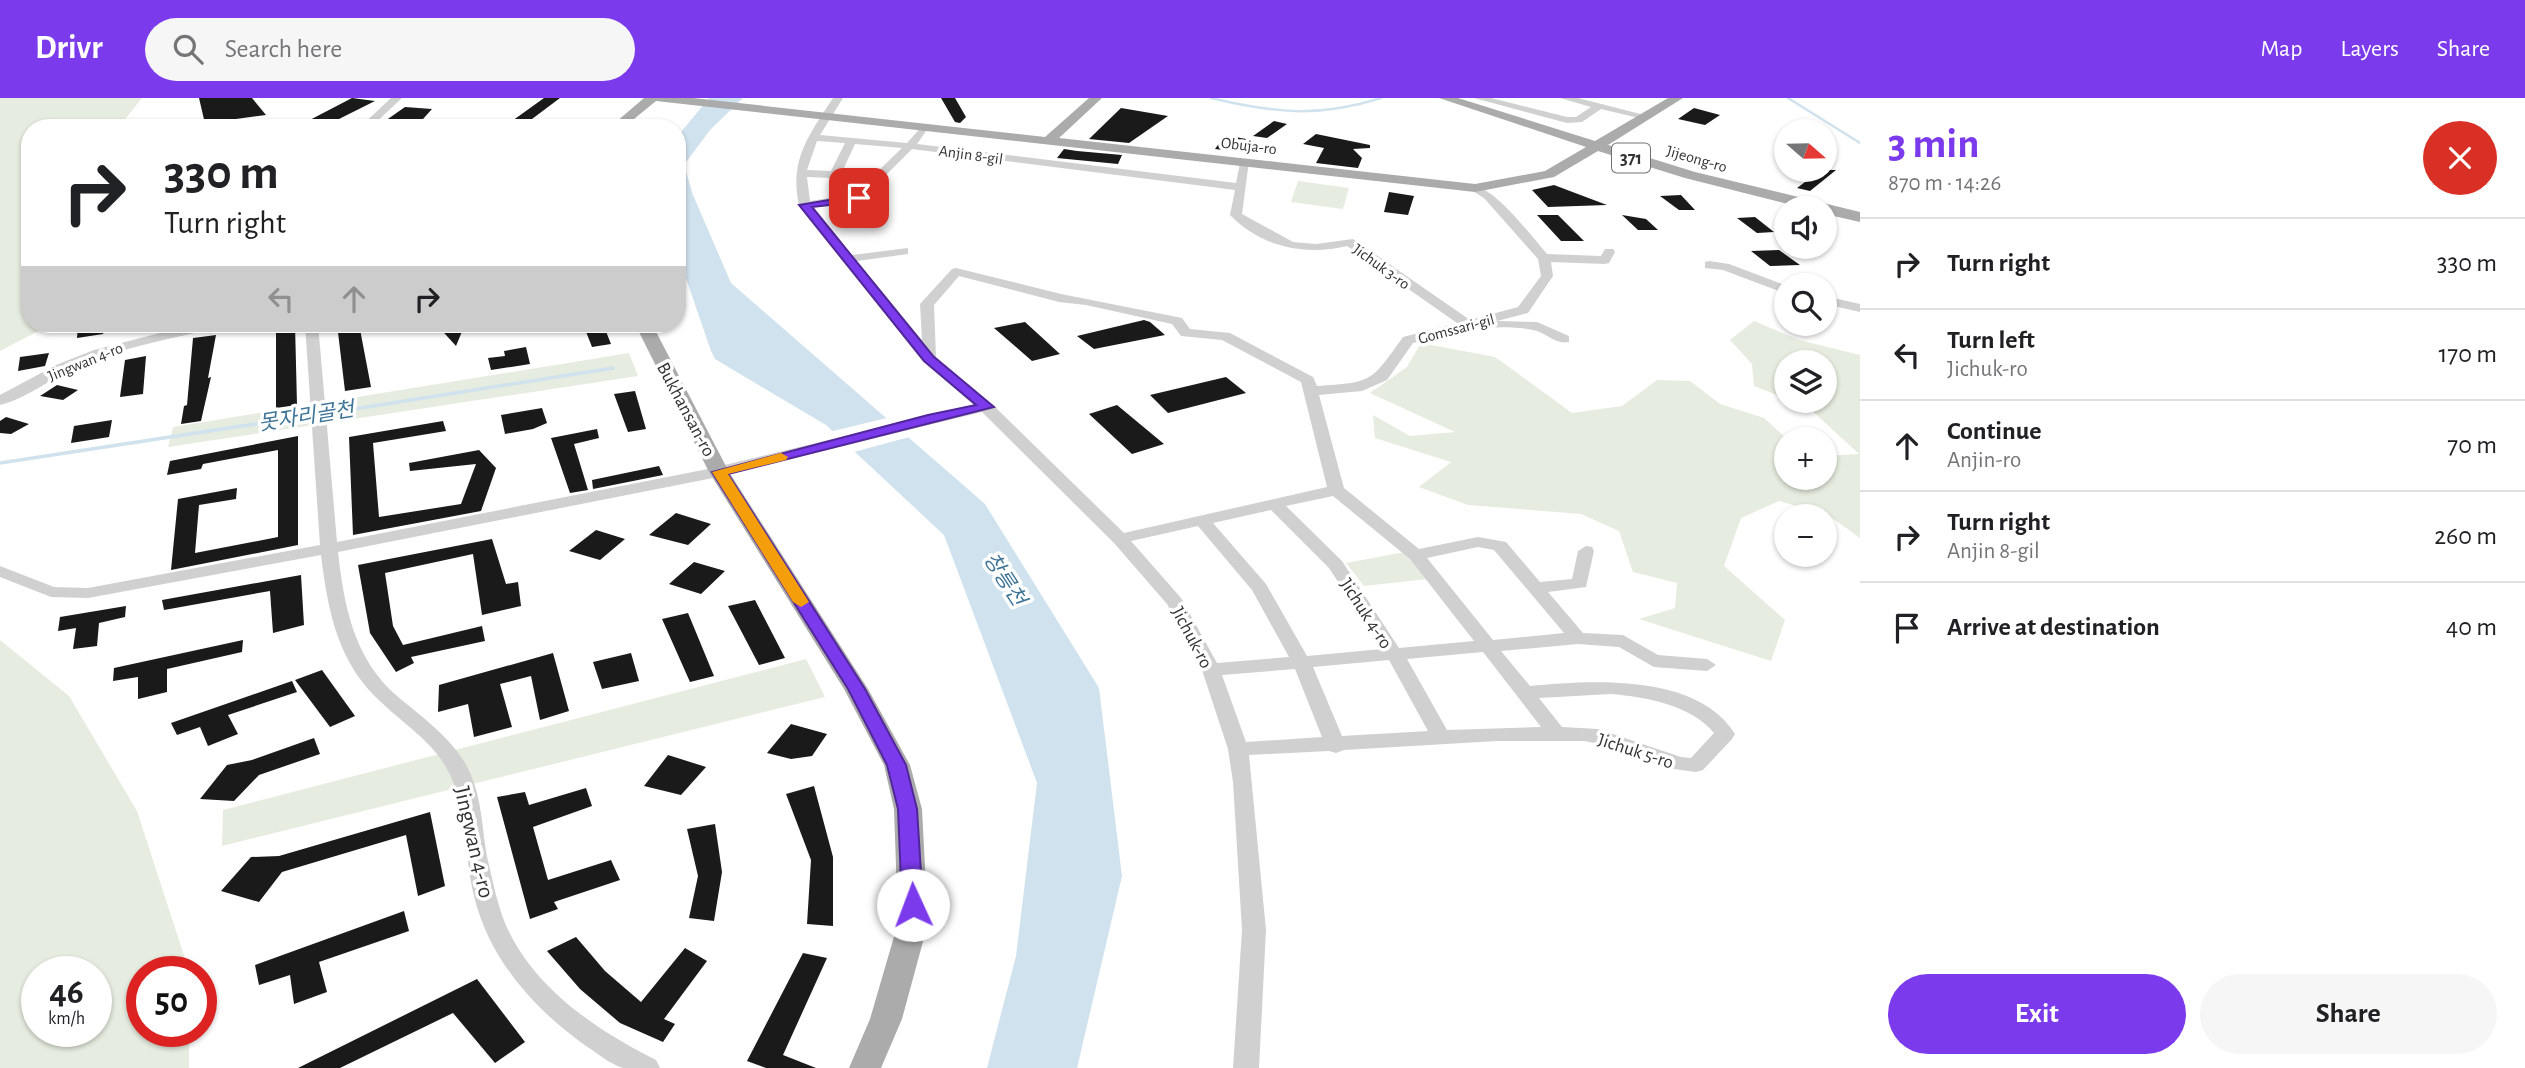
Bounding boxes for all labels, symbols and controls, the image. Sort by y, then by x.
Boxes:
search box [145,18,635,81]
icon: search [169,30,207,68]
text: Drivr [35,32,103,65]
text: Search here [225,36,342,62]
text: Map [2260,37,2302,61]
text: Layers [2340,37,2399,61]
text: Share [2437,37,2490,61]
north arrow [1774,119,1838,182]
map controls [1774,119,1837,567]
button: close [2423,121,2497,195]
text: 3 min [1888,123,1980,165]
street label: Obuja-ro [1220,135,1278,158]
street label: Anjin 8-gil [938,143,1004,168]
street label: Jijeong-ro [1664,143,1729,176]
road number: 371 [1612,144,1650,172]
icon: right [49,147,140,238]
text: 330 m [164,149,279,198]
pin [829,168,889,228]
text: 870 m · 14:26 [1888,172,2001,195]
icon: arrive [840,179,878,217]
button: sound [1774,196,1837,259]
text: Turn right [164,207,286,239]
street label: Jichuk 3-ro [1350,241,1413,293]
icon: right [1888,245,1926,283]
text: Turn right [1947,250,2050,276]
text: 330 m [2437,250,2497,276]
button: search [1774,273,1837,336]
icon: left [262,280,300,318]
icon: ahead [335,280,373,318]
icon: right [408,280,446,318]
street label: Gomssari-gil [1416,311,1496,347]
text: Turn left [1947,327,2035,353]
icon: left [1888,336,1926,374]
street label: Jingwan 4-ro [46,340,125,384]
text: 170 m [2438,341,2497,367]
button: layers [1774,350,1837,413]
text: Jichuk-ro [1947,358,2028,381]
street label: Bukhansan-ro [653,360,718,460]
water label: 못자리골천 [257,397,358,434]
text: Continue [1947,418,2042,444]
button: + [1774,427,1837,490]
icon: ahead [1888,427,1926,465]
text: 70 m [2447,432,2497,458]
text: Anjin-ro [1947,449,2021,472]
button: − [1774,504,1837,567]
text: Turn right [1947,509,2050,535]
icon: right [1888,518,1926,556]
text: 260 m [2434,523,2497,549]
text: Anjin 8-gil [1947,540,2040,563]
water label: 창릉천 [980,549,1031,612]
street label: Jichuk 4-ro [1336,575,1395,652]
street label: Jichuk-ro [1168,604,1216,672]
icon: arrive [1888,609,1926,647]
text: Arrive at destination [1947,614,2160,640]
text: 40 m [2446,614,2497,640]
street label: Jichuk 5-ro [1595,730,1676,773]
street label: Jingwan 4-ro [450,784,498,900]
position arrow [876,868,950,942]
speed limit sign: 50 [126,956,217,1047]
button: Exit [1888,974,2186,1054]
button: Share [2200,974,2497,1054]
text: 46 [49,975,84,1010]
text: km/h [48,1010,85,1028]

